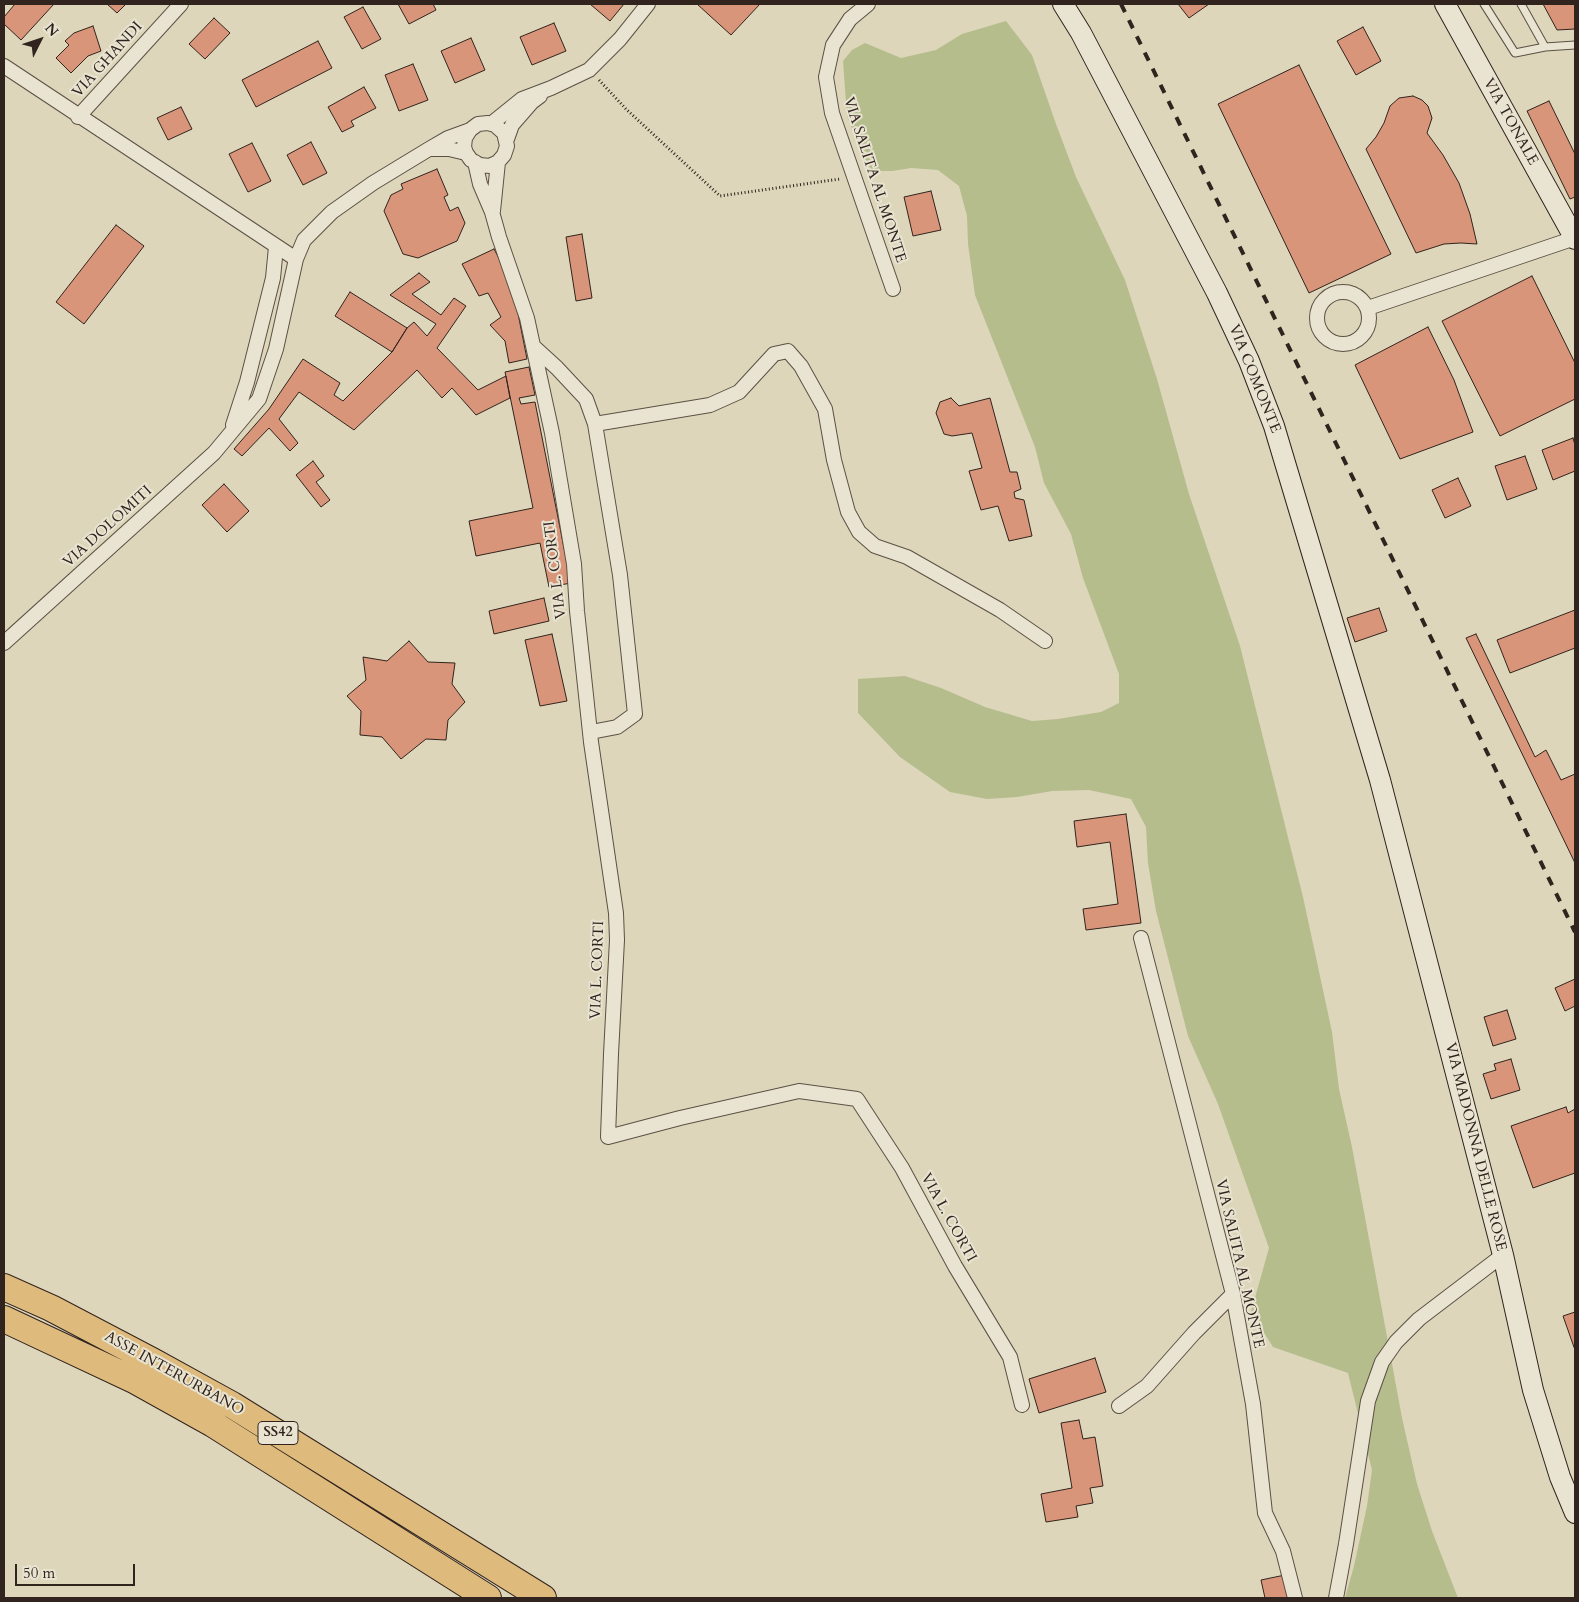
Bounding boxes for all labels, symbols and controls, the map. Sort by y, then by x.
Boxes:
north arrow [15,15,65,65]
street label: VIA GHANDI [69,18,147,102]
text: N [41,19,63,41]
street label: VIA TONALE [1479,75,1541,169]
street label: VIA SALITA AL MONTE [839,95,909,265]
street label: VIA COMONTE [1224,322,1284,436]
street label: VIA DOLOMITI [60,482,156,572]
street label: VIA L. CORTI [541,520,571,620]
street label: VIA L. CORTI [587,920,609,1020]
street label: VIA MADONNA DELLE ROSE [1440,1041,1510,1253]
street label: VIA L. CORTI [916,1170,980,1266]
street label: VIA SALITA AL MONTE [1211,1178,1267,1350]
street label: ASSE INTERURBANO [101,1328,247,1420]
road number: SS42 [258,1422,298,1445]
scale bar [18,1554,138,1586]
text: 50 m [23,1563,55,1583]

